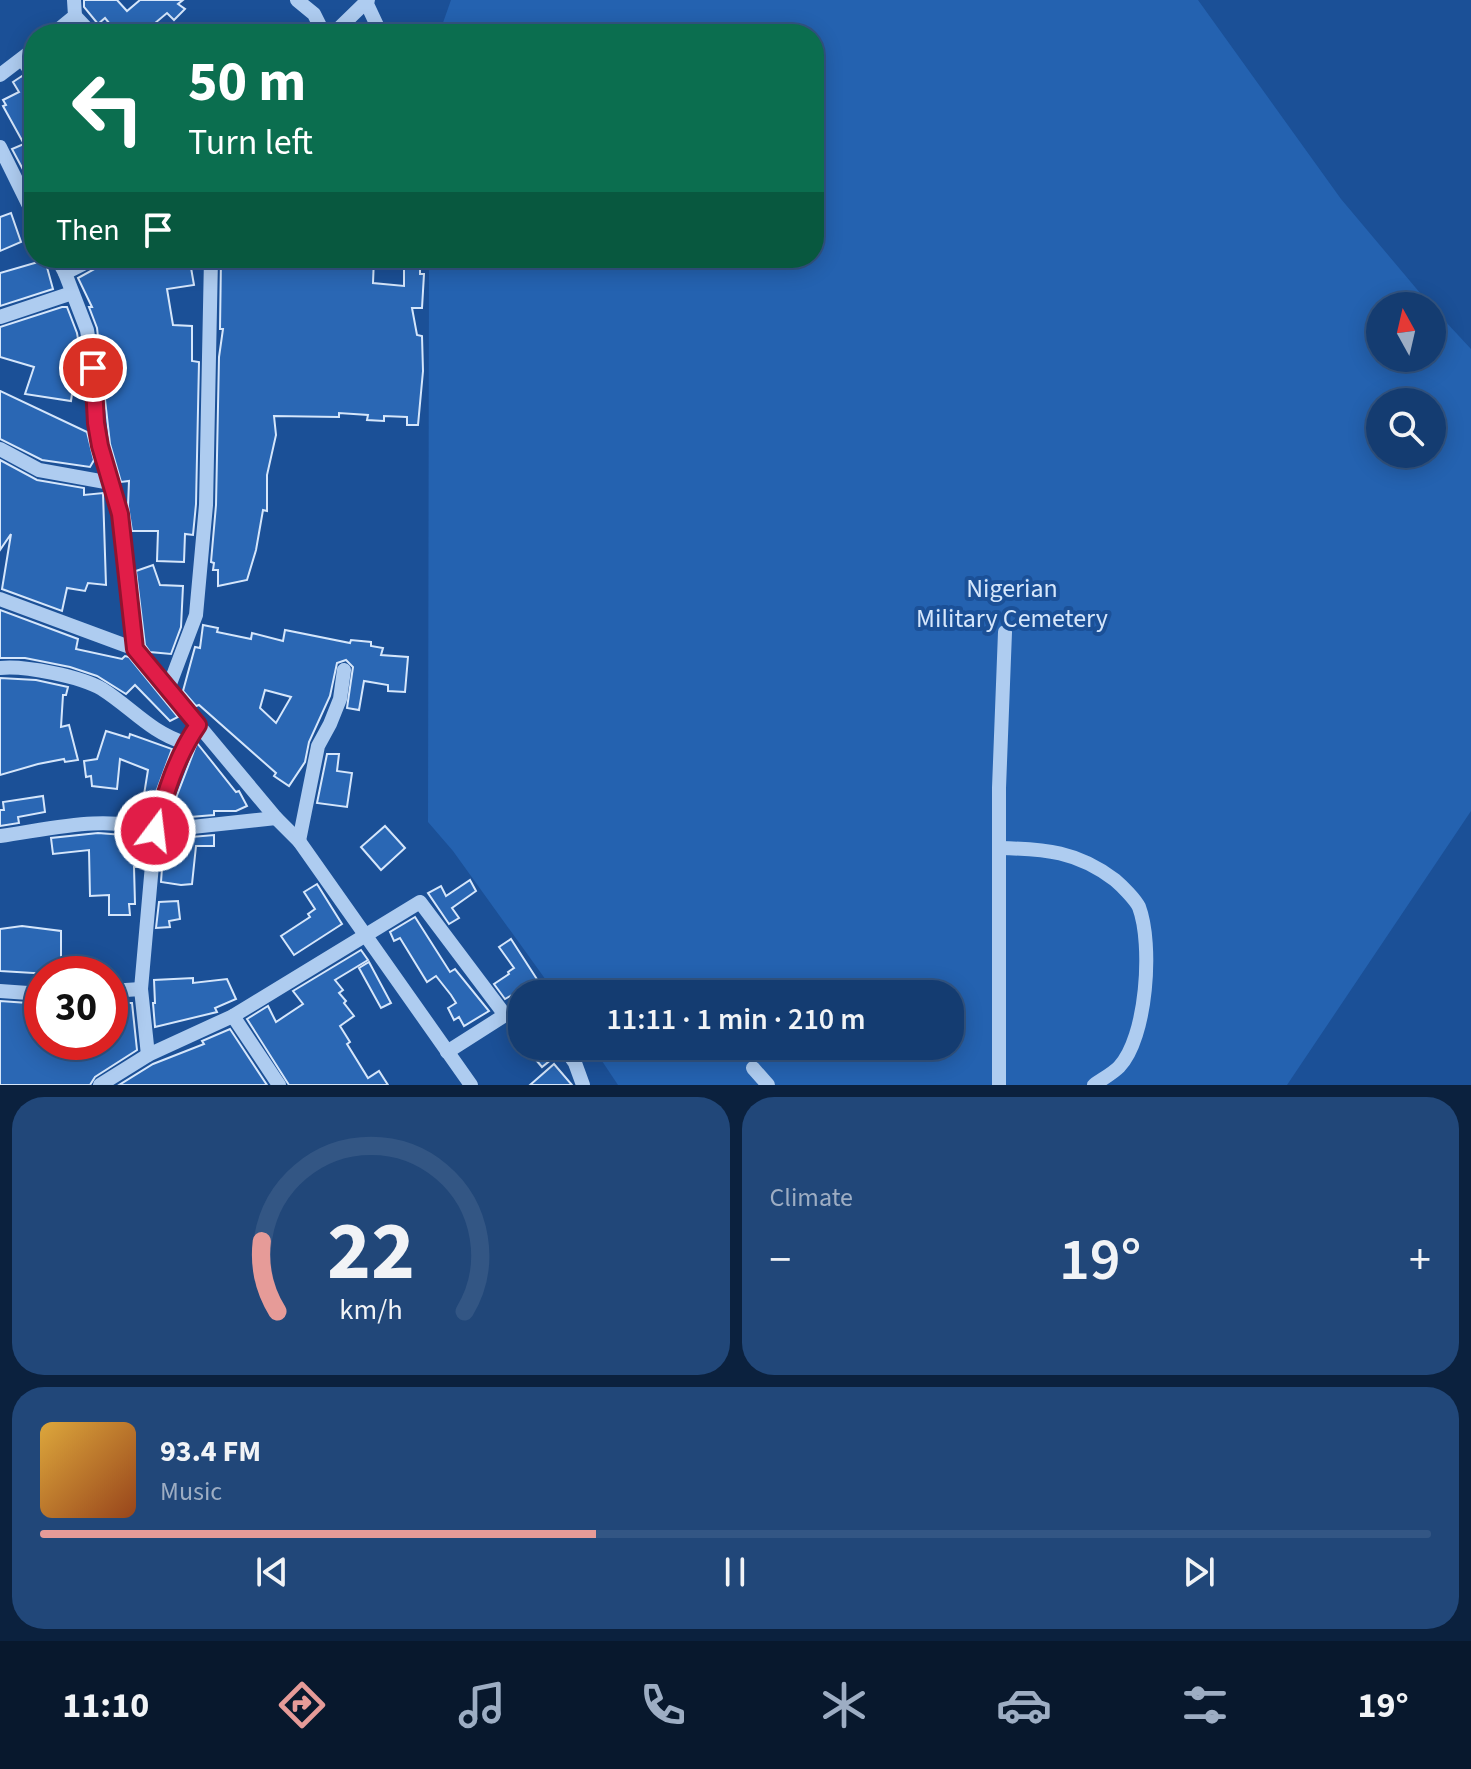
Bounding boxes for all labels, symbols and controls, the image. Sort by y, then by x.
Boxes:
text: 50 m [188,43,306,122]
icon: left [56,56,160,160]
text: Turn left [188,117,313,168]
icon: arrive [136,208,180,252]
text: Then [56,209,120,252]
north arrow [1366,292,1446,372]
map controls [1366,292,1446,468]
pin [59,334,127,402]
icon: arrive [71,346,115,390]
button: search [1366,388,1446,468]
park label: Nigerian Military Cemetery [916,570,1108,637]
position arrow [113,789,197,873]
speed limit sign: 30 [24,956,128,1060]
text: 11:11 · 1 min · 210 m [606,998,866,1041]
text: Climate [770,1179,853,1216]
text: 22 [327,1193,415,1311]
text: 19° [1059,1218,1141,1303]
text: − [770,1229,791,1292]
text: + [1409,1229,1431,1292]
text: km/h [339,1290,402,1330]
text: 93.4 FM [160,1430,261,1473]
text: Music [160,1473,222,1510]
icon: previous [250,1550,294,1594]
icon: pause [713,1550,757,1594]
icon: next [1177,1550,1221,1594]
icon: directions [274,1677,330,1733]
icon: music [454,1677,510,1733]
icon: phone [635,1677,691,1733]
icon: climate [816,1677,872,1733]
icon: car [996,1677,1052,1733]
icon: filters [1177,1677,1233,1733]
text: 11:10 [62,1680,149,1731]
text: 19° [1358,1680,1409,1731]

